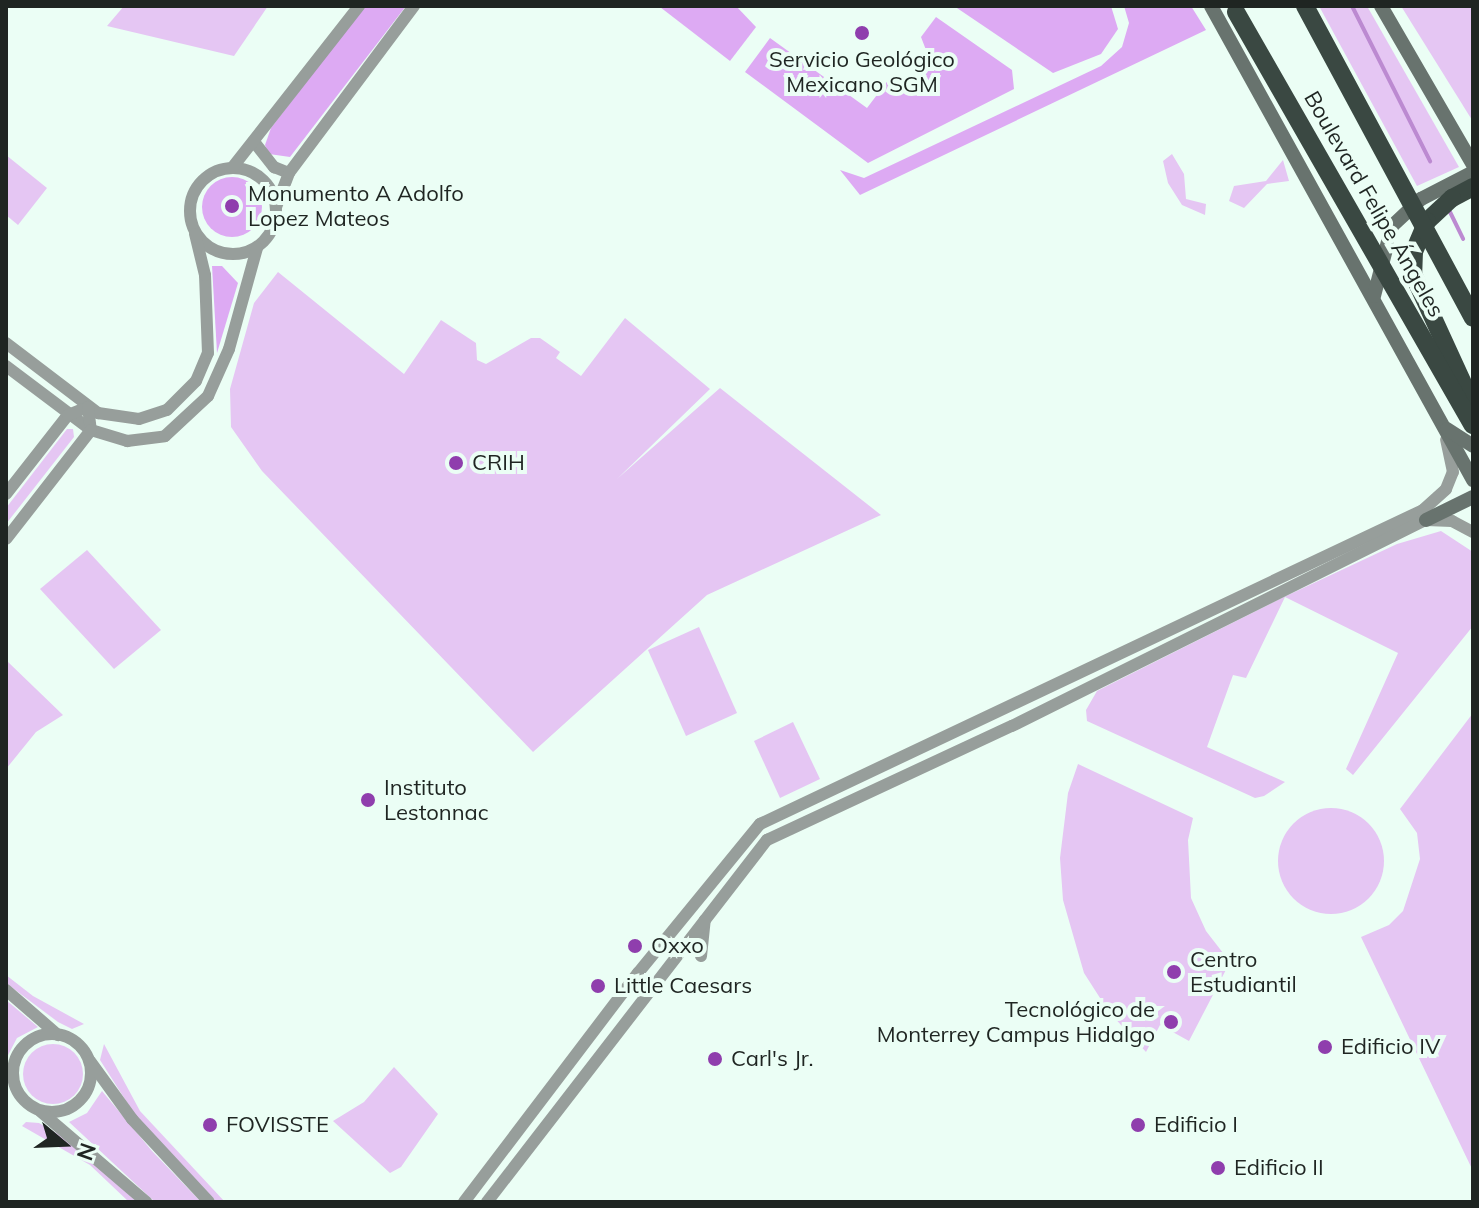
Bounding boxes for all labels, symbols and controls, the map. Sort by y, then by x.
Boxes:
marker: Servicio Geológico Mexicano SGM [853,24,871,42]
place label: Servicio Geológico Mexicano SGM [769,46,955,98]
street label: Boulevard Felipe Ángeles [1298,86,1450,322]
place label: Monumento A Adolfo Lopez Mateos [248,180,464,232]
marker: Monumento A Adolfo Lopez Mateos [223,197,241,215]
place label: CRIH [472,450,525,476]
marker: CRIH [447,454,465,472]
place label: Instituto Lestonnac [384,774,489,826]
marker: Instituto Lestonnac [359,791,377,809]
place label: Oxxo [651,933,704,959]
marker: Oxxo [626,937,644,955]
place label: Centro Estudiantil [1190,946,1297,998]
marker: Centro Estudiantil [1165,963,1183,981]
place label: Little Caesars [614,973,752,999]
marker: Little Caesars [589,977,607,995]
place label: Tecnológico de Monterrey Campus Hidalgo [877,996,1155,1048]
marker: Tecnológico de Monterrey Campus Hidalgo [1162,1013,1180,1031]
place label: Edificio IV [1341,1034,1440,1060]
marker: Edificio IV [1316,1038,1334,1056]
place label: Carl's Jr. [731,1046,813,1072]
marker: Carl's Jr. [706,1050,724,1068]
north arrow [24,1104,104,1184]
place label: FOVISSTE [226,1112,329,1138]
place label: Edificio I [1154,1112,1238,1138]
marker: FOVISSTE [201,1116,219,1134]
marker: Edificio I [1129,1116,1147,1134]
text: N [71,1139,103,1164]
place label: Edificio II [1234,1155,1324,1181]
marker: Edificio II [1209,1159,1227,1177]

